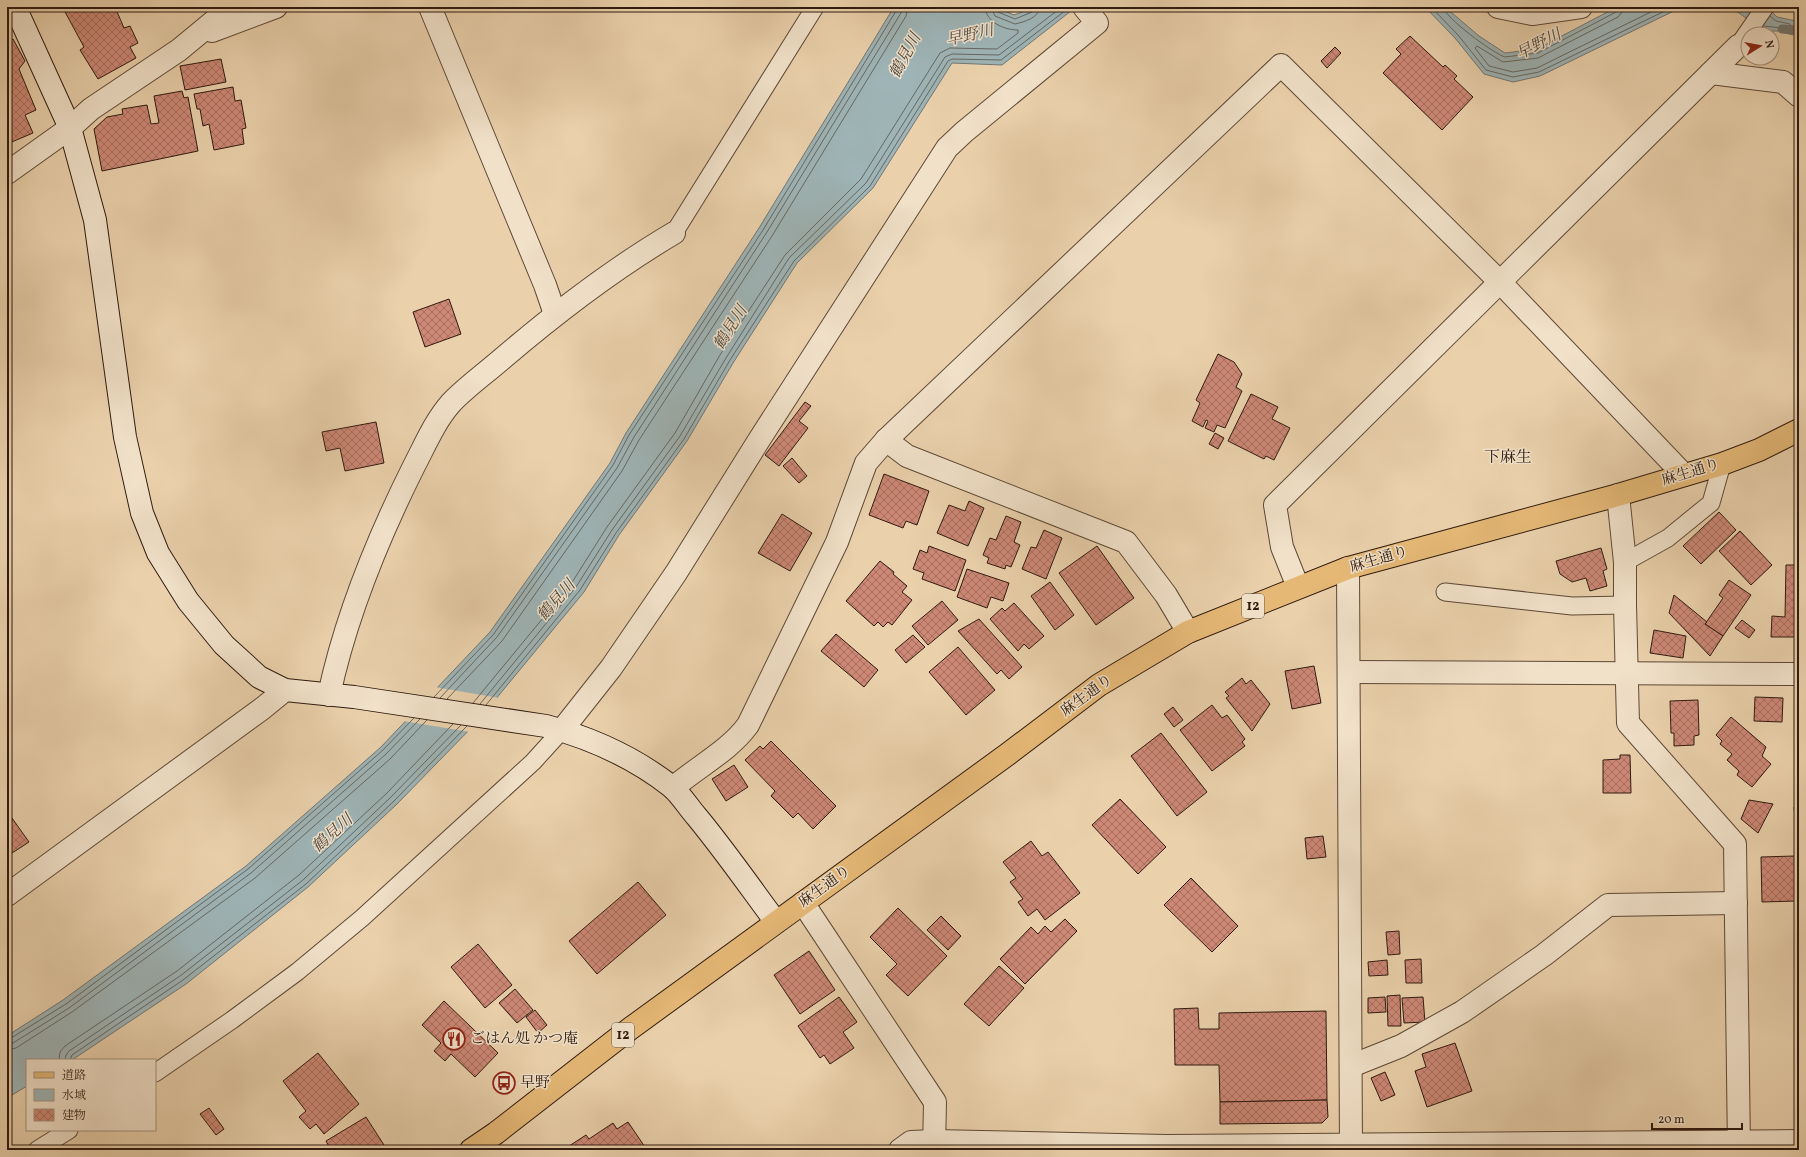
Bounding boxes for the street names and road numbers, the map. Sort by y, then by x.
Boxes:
street label: 麻生通り [1659,454,1723,492]
street label: 麻生通り [1347,542,1411,578]
road number: 12 [1242,594,1264,618]
street label: 麻生通り [1057,670,1117,722]
street label: 麻生通り [795,861,855,913]
road number: 12 [612,1023,634,1047]

